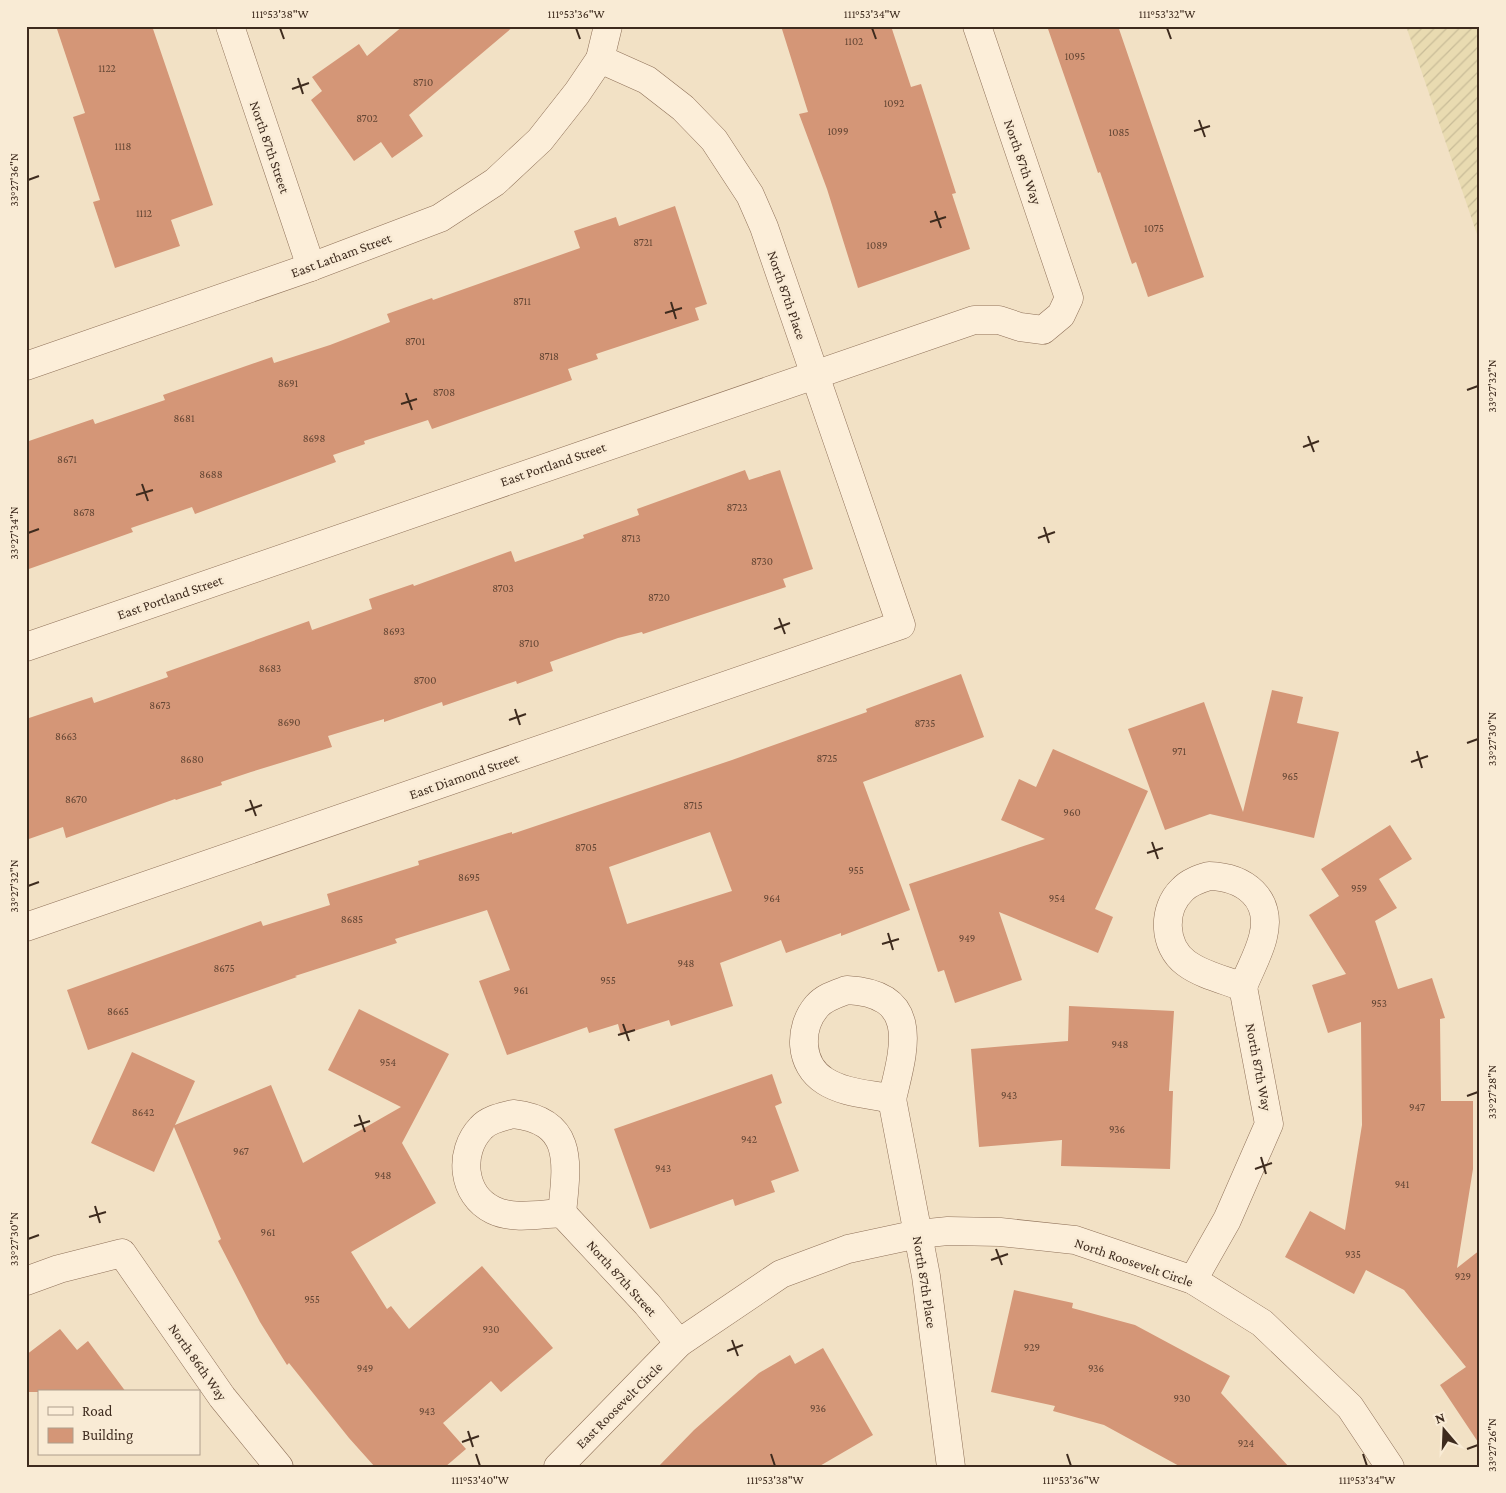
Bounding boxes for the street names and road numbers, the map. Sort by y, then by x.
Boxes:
street label: North 87th Street [247,99,293,196]
street label: North 87th Way [1001,117,1045,207]
street label: East Latham Street [289,229,394,281]
street label: North 87th Place [764,248,810,342]
street label: East Portland Street [498,438,608,490]
street label: East Portland Street [115,571,225,623]
street label: East Diamond Street [407,750,521,802]
street label: North 87th Way [1243,1022,1275,1113]
street label: North Roosevelt Circle [1073,1234,1195,1290]
street label: North 87th Place [910,1235,940,1329]
street label: North 87th Street [584,1237,661,1320]
street label: North 86th Way [166,1320,231,1404]
street label: East Roosevelt Circle [572,1358,666,1452]

